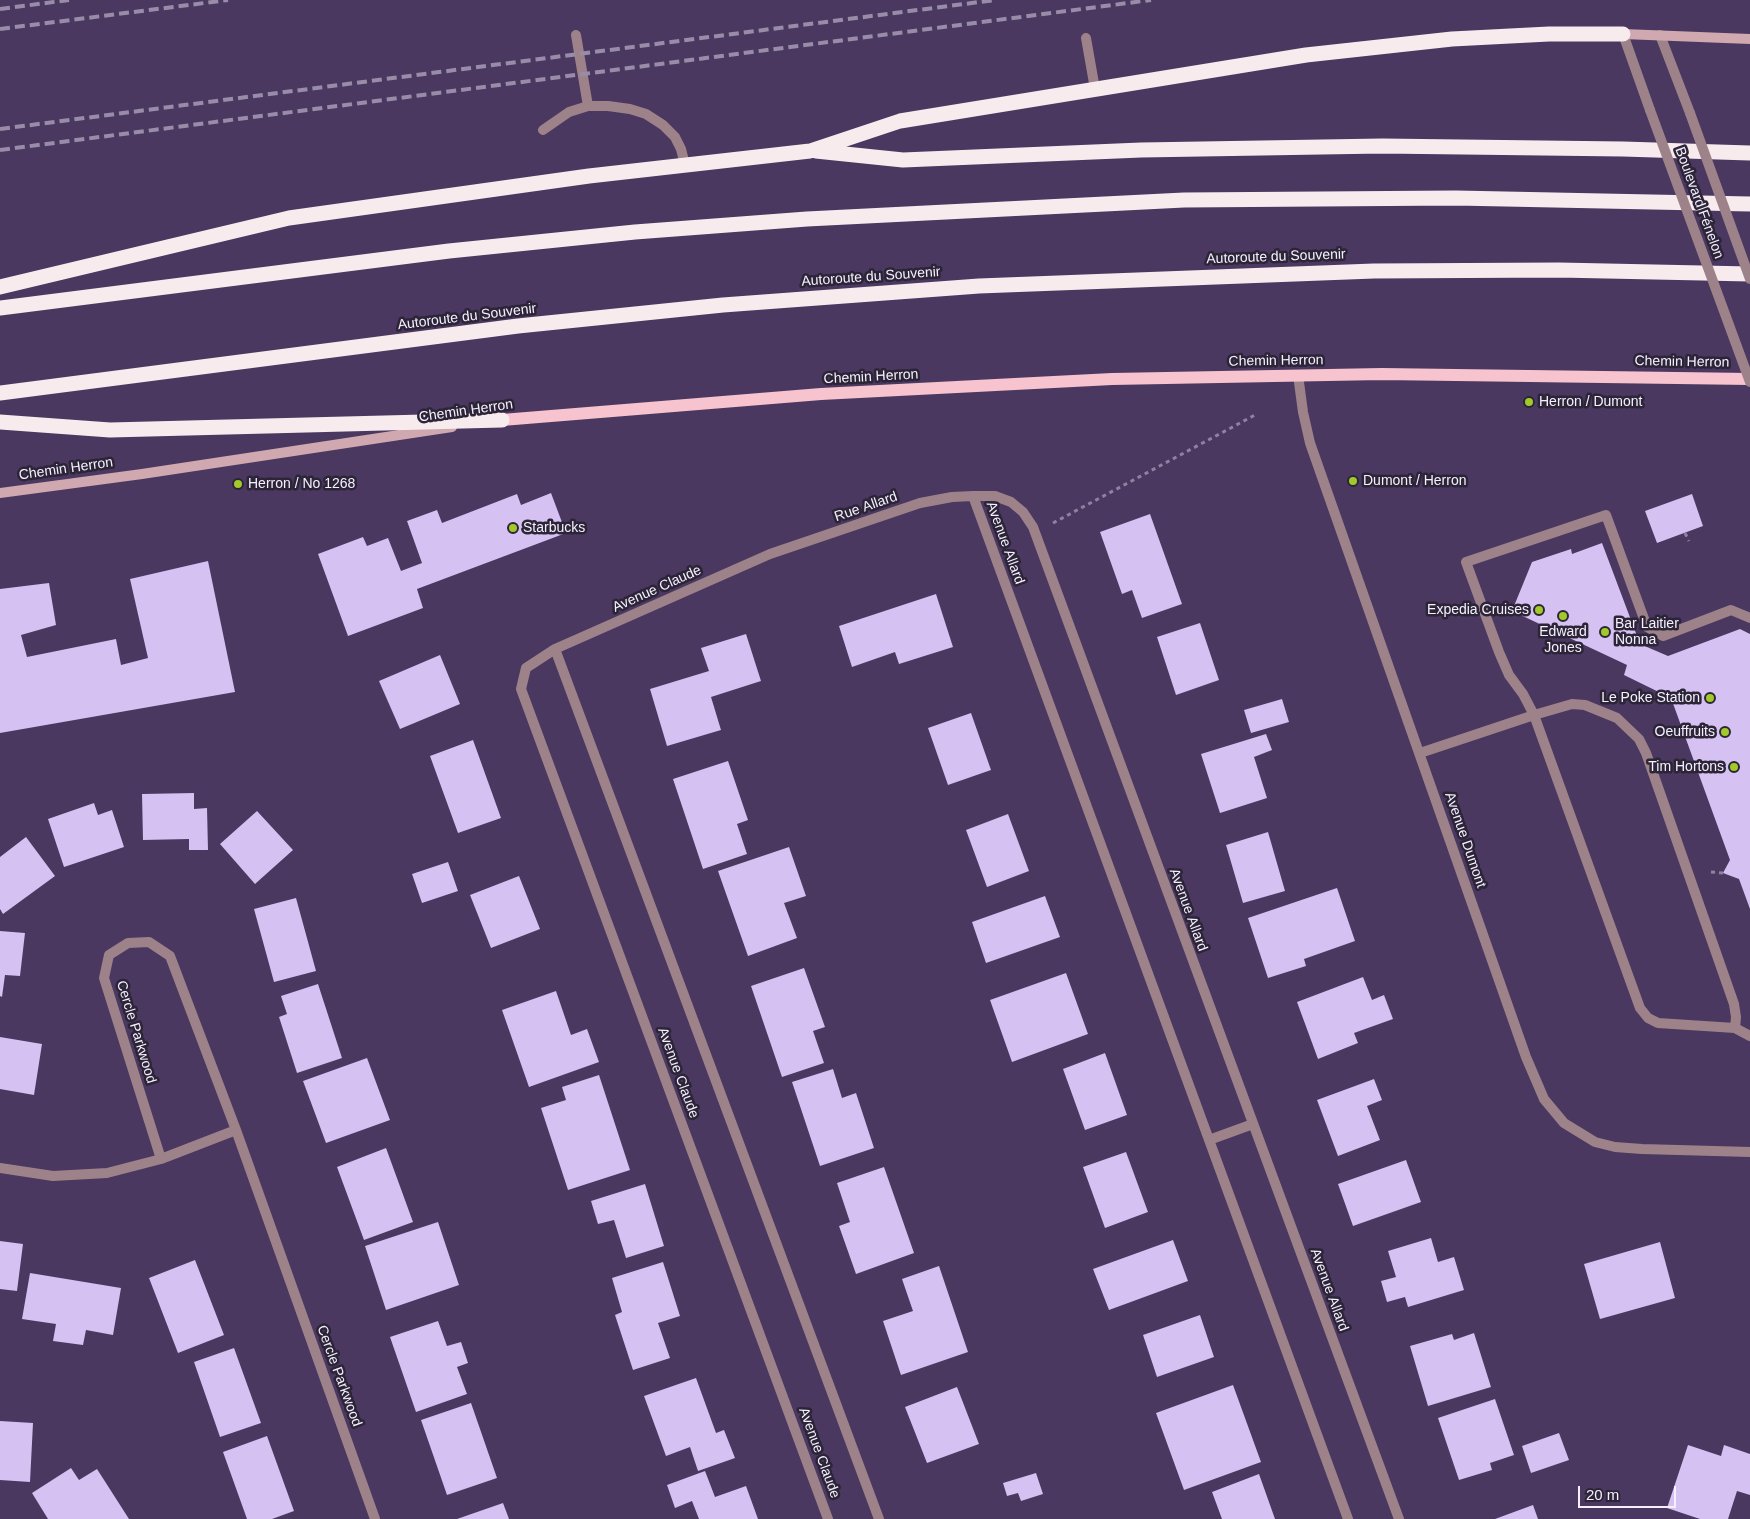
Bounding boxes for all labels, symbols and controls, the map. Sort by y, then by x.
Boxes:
street label: Boulevard Fénelon [1671,145,1727,261]
street label: Autoroute du Souvenir [1206,246,1346,268]
street label: Autoroute du Souvenir [801,264,941,290]
street label: Autoroute du Souvenir [397,300,537,334]
street label: Chemin Herron [1228,352,1324,370]
street label: Chemin Herron [1634,353,1730,371]
street label: Chemin Herron [823,366,919,388]
place label: Herron / Dumont [1539,394,1642,410]
street label: Chemin Herron [418,396,514,426]
marker: Herron / Dumont [1523,396,1535,408]
street label: Chemin Herron [18,454,114,484]
place label: Dumont / Herron [1363,473,1466,489]
marker: Dumont / Herron [1347,475,1359,487]
place label: Herron / No 1268 [248,476,355,492]
marker: Herron / No 1268 [232,478,244,490]
street label: Rue Allard [832,488,900,526]
street label: Avenue Allard [982,499,1028,587]
place label: Starbucks [523,520,585,536]
marker: Starbucks [507,522,519,534]
street label: Avenue Claude [610,562,704,616]
place label: Expedia Cruises [1427,602,1529,618]
marker: Expedia Cruises [1533,604,1545,616]
marker: Edward Jones [1557,610,1569,622]
place label: Bar Laitier Nonna [1615,616,1679,648]
place label: Edward Jones [1539,624,1587,656]
marker: Bar Laitier Nonna [1599,626,1611,638]
place label: Le Poke Station [1601,690,1700,706]
marker: Le Poke Station [1704,692,1716,704]
place label: Oeuffruits [1655,724,1715,740]
marker: Oeuffruits [1719,726,1731,738]
place label: Tim Hortons [1648,759,1724,775]
marker: Tim Hortons [1728,761,1740,773]
street label: Avenue Dumont [1441,790,1489,890]
street label: Avenue Allard [1165,866,1211,954]
street label: Cercle Parkwood [112,979,160,1085]
street label: Avenue Claude [654,1025,702,1121]
street label: Avenue Allard [1306,1246,1352,1334]
street label: Cercle Parkwood [313,1323,365,1429]
street label: Avenue Claude [795,1405,843,1501]
scale bar [1580,1476,1678,1508]
text: 20 m [1586,1486,1619,1503]

